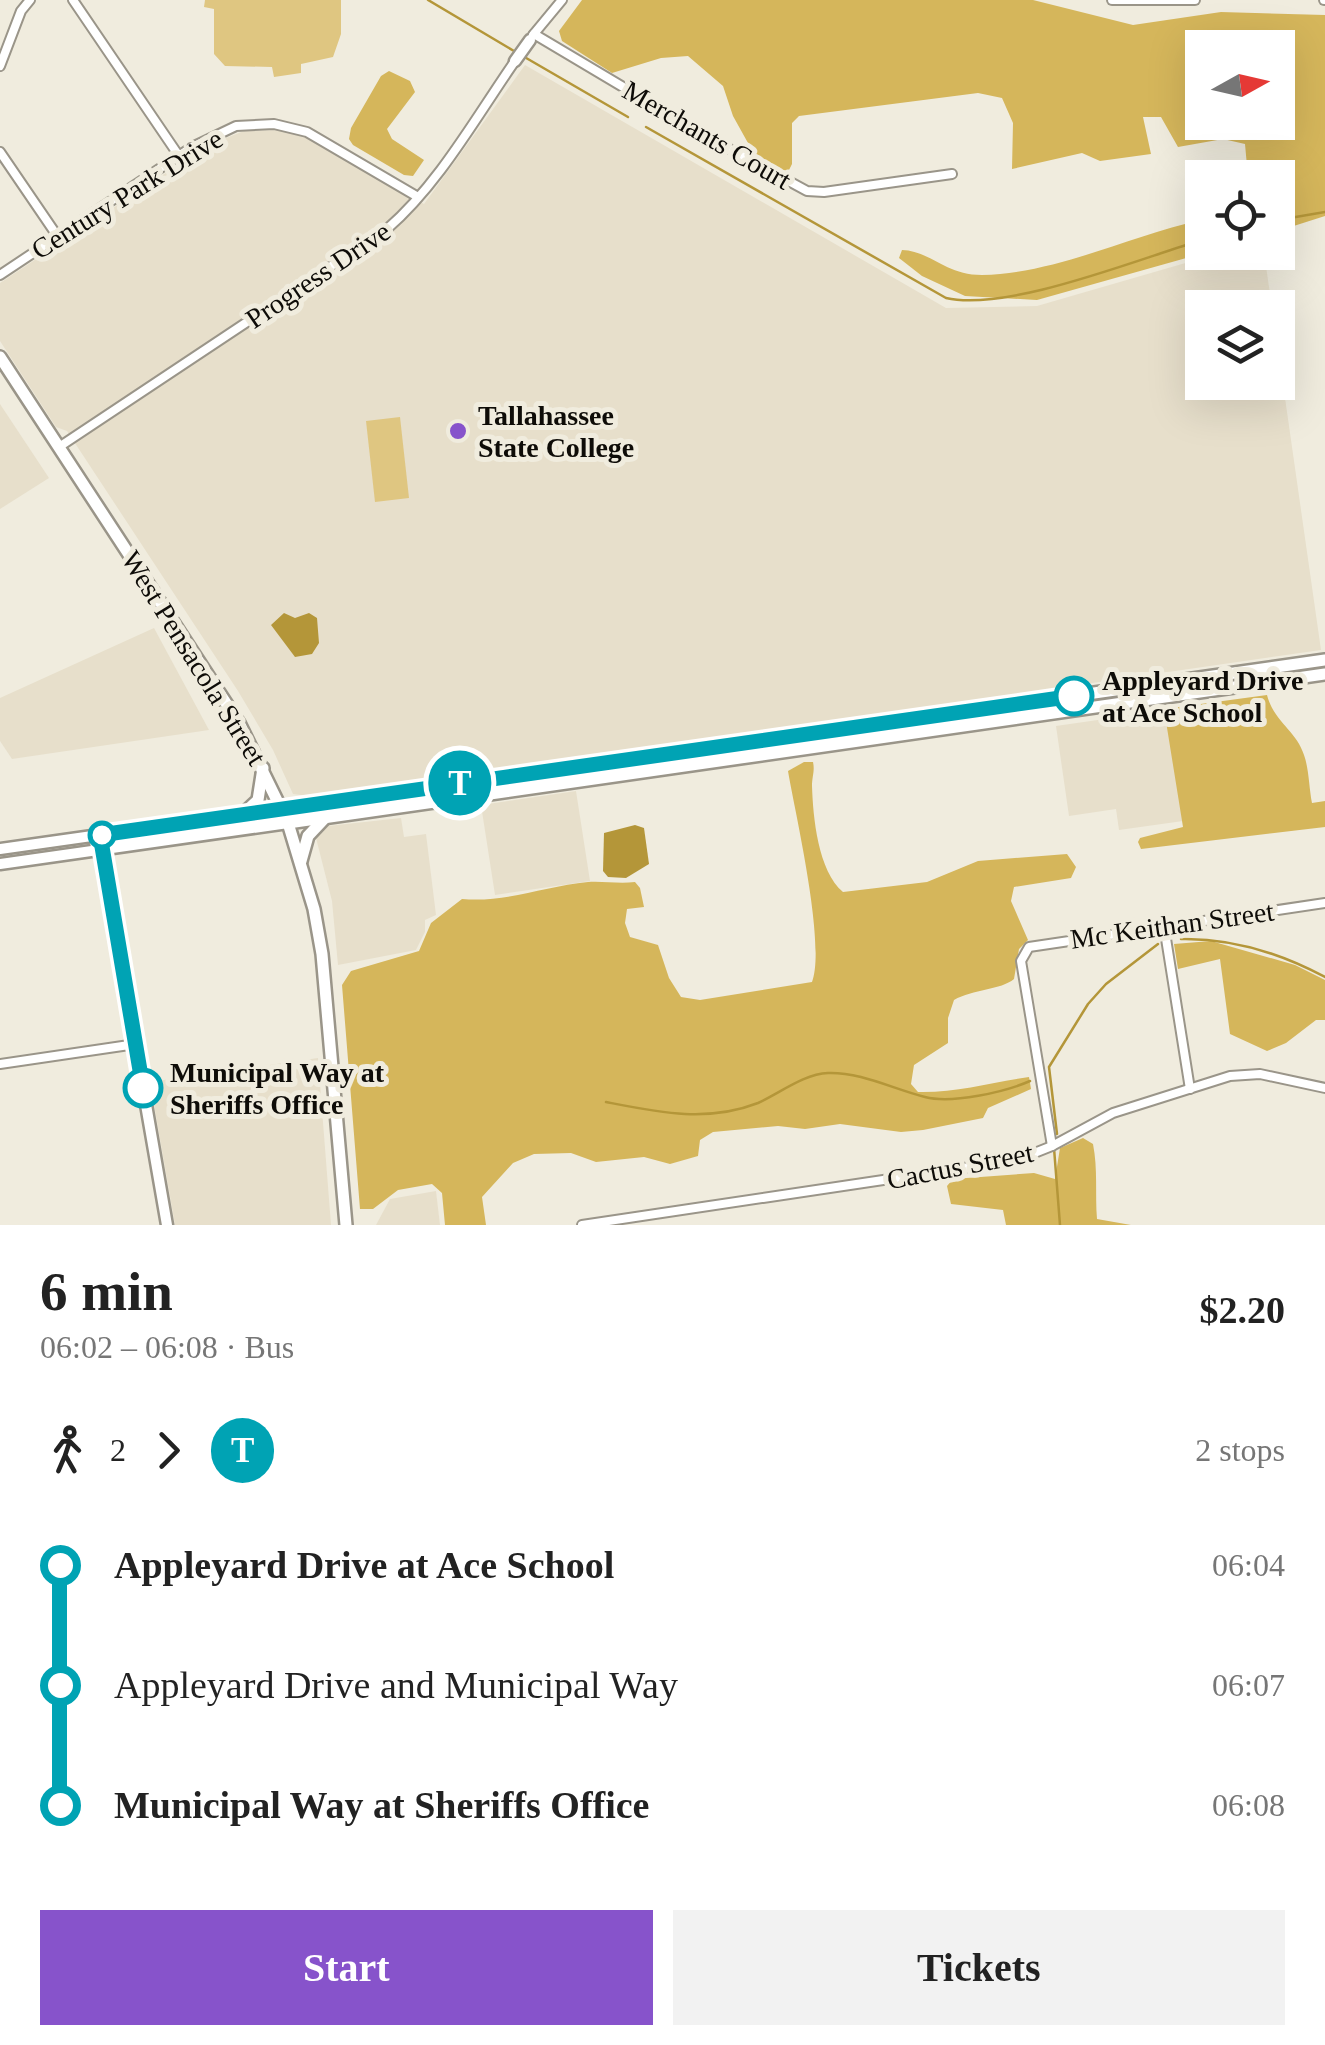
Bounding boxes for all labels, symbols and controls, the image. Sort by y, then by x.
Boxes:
north arrow [1185,30,1295,140]
map controls [1185,30,1295,400]
street label: Merchants Court [617,74,797,196]
street label: Century Park Drive [26,123,228,265]
button: locate [1185,160,1295,270]
street label: Progress Drive [240,215,396,335]
button: layers [1185,290,1295,400]
place label: Tallahassee State College [478,400,634,463]
marker: Tallahassee State College [447,420,469,442]
street label: West Pensacola Street [116,545,273,771]
place label: Appleyard Drive at Ace School [1102,665,1303,728]
marker: Appleyard Drive at Ace School [1055,677,1093,715]
line badge: T [428,750,492,816]
text: T [448,764,472,803]
unlabelled marker [89,822,115,848]
street label: Mc Keithan Street [1068,895,1276,955]
place label: Municipal Way at Sheriffs Office [170,1057,385,1120]
marker: Municipal Way at Sheriffs Office [124,1069,162,1107]
street label: Cactus Street [884,1137,1036,1195]
text: 6 min [40,1261,173,1322]
text: $2.20 [1200,1289,1285,1331]
text: 06:02 – 06:08 · Bus [40,1329,294,1365]
icon: walk [40,1423,95,1478]
icon: forward [141,1423,196,1478]
text: T [231,1431,254,1470]
text: 2 [110,1432,126,1468]
text: 2 stops [1195,1432,1285,1468]
text: Appleyard Drive at Ace School [114,1544,614,1586]
text: 06:04 [1212,1547,1285,1583]
text: Appleyard Drive and Municipal Way [114,1664,678,1706]
text: 06:07 [1212,1667,1285,1703]
text: Municipal Way at Sheriffs Office [114,1784,650,1826]
text: 06:08 [1212,1787,1285,1823]
button: Start [40,1910,653,2025]
button: Tickets [673,1910,1285,2025]

